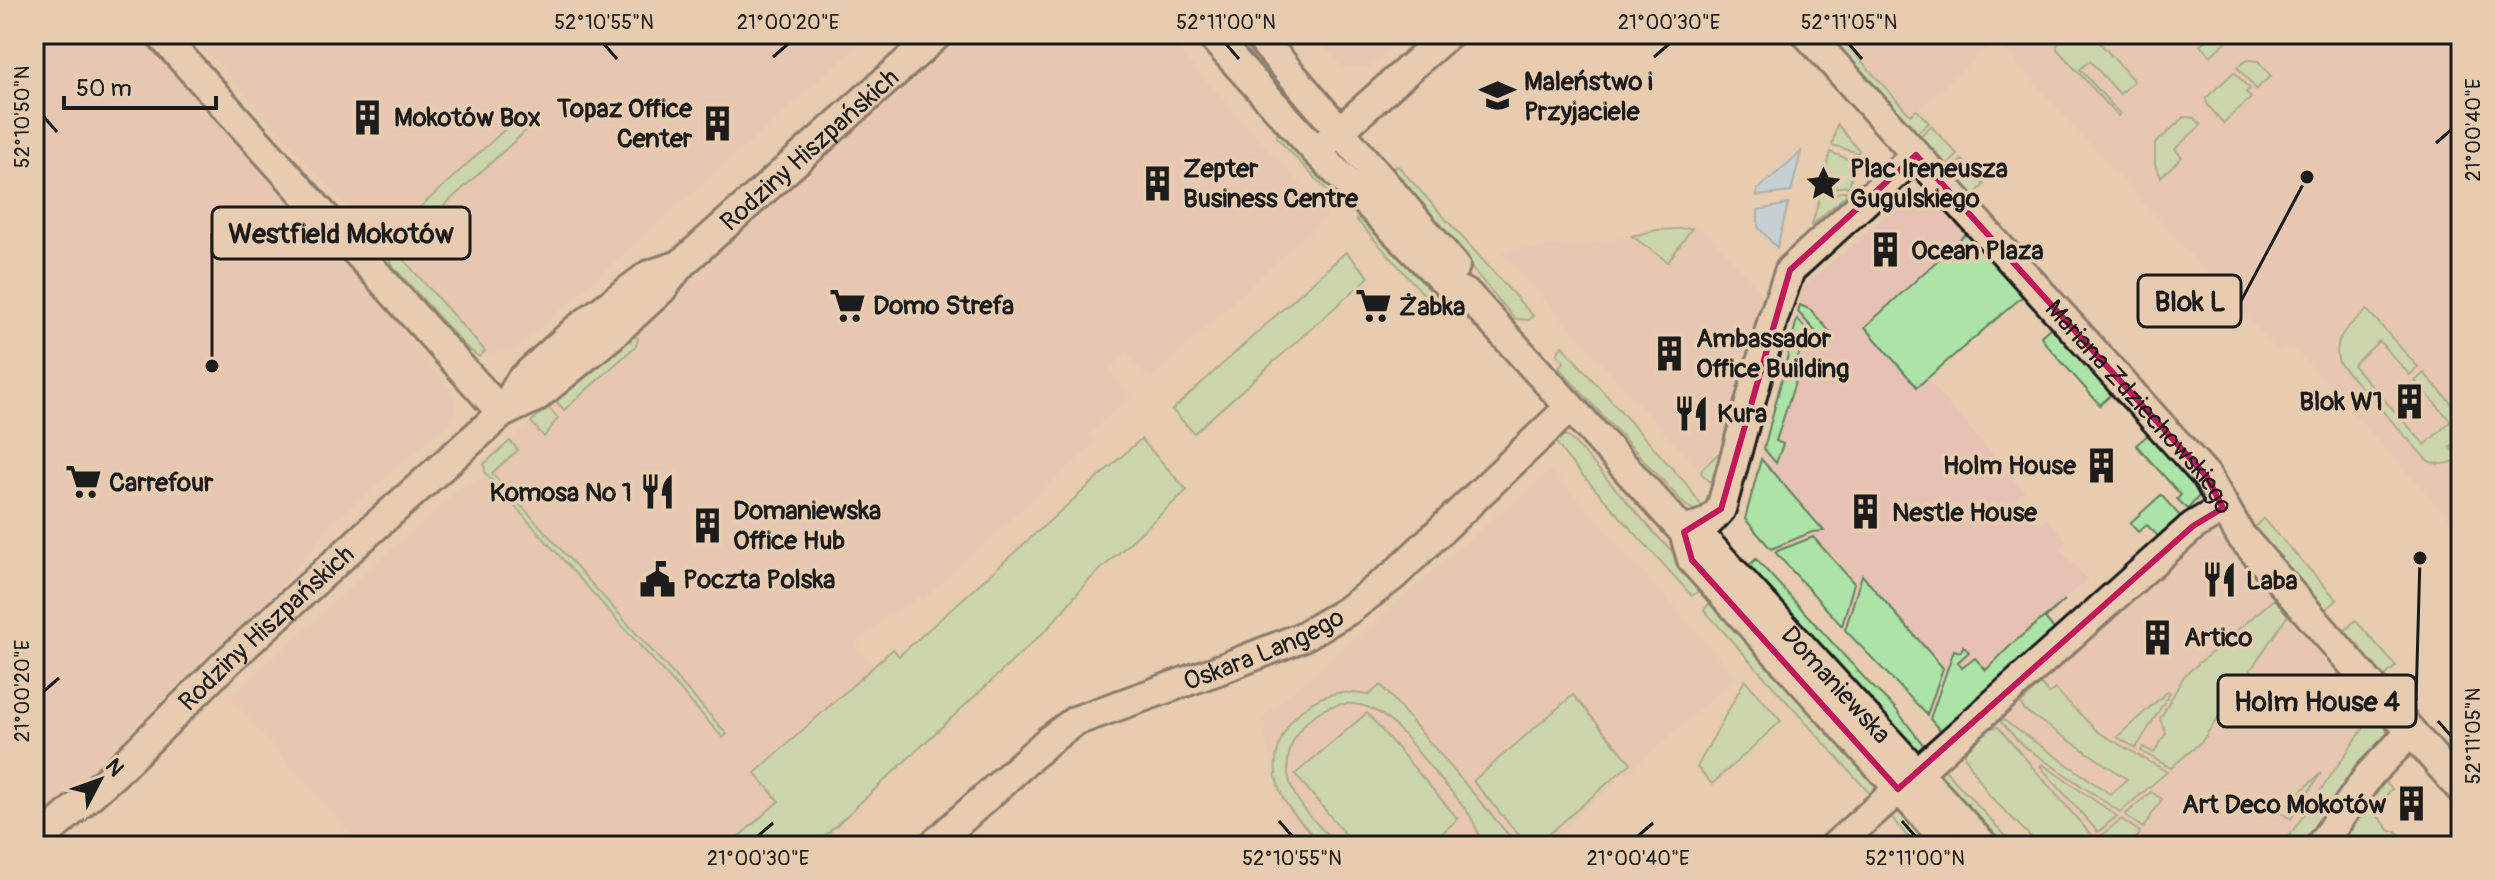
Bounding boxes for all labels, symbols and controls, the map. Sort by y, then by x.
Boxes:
text: 52°10'55"N [554,10,654,35]
text: 21°00'20"E [737,10,839,35]
text: 52°11'00"N [1176,10,1276,35]
text: 21°00'30"E [1618,10,1720,35]
text: 52°11'05"N [1801,10,1897,35]
scale bar [64,60,216,110]
street label: Rodziny Hiszpańskich [714,62,906,238]
text: 52°10'50"N [10,66,35,168]
place label: Maleństwo i Przyjaciele [1524,66,1653,128]
text: 50 m [76,74,132,103]
school or university icon: Maleństwo i Przyjaciele [1479,77,1517,115]
text: 21°00'40"E [2461,79,2486,181]
place label: Topaz Office Center [556,93,693,155]
building icon: Mokotów Box [349,98,387,136]
place label: Mokotów Box [394,102,541,134]
building icon: Topaz Office Center [699,104,737,142]
place label: Zepter Business Centre [1183,153,1359,215]
place label: Plac Ireneusza Gugulskiego [1850,153,2008,215]
building icon: Zepter Business Centre [1138,164,1176,202]
place icon: Plac Ireneusza Gugulskiego [1805,164,1843,202]
callout: Westfield Mokotów [212,207,470,259]
text: Westfield Mokotów [228,217,454,252]
building icon: Ocean Plaza [1866,231,1904,269]
place label: Ocean Plaza [1911,235,2043,267]
callout: Blok L [2138,275,2241,327]
text: Blok L [2154,285,2226,320]
supermarket icon: Domo Strefa [828,286,866,324]
supermarket icon: Żabka [1354,287,1392,325]
place label: Domo Strefa [873,290,1014,322]
place label: Żabka [1399,291,1465,323]
street label: Mariana Zdziechowskiego [2038,293,2240,520]
place label: Ambassador Office Building [1696,323,1849,385]
building icon: Ambassador Office Building [1651,334,1689,372]
building icon: Blok W1 [2390,382,2428,420]
place label: Blok W1 [2299,386,2383,418]
restaurant icon: Kura [1672,394,1710,432]
place label: Kura [1717,398,1767,430]
building icon: Holm House [2083,446,2121,484]
place label: Holm House [1943,450,2077,482]
supermarket icon: Carrefour [64,463,102,501]
place label: Carrefour [109,467,214,499]
restaurant icon: Komosa No 1 [639,473,677,511]
place label: Komosa No 1 [489,477,632,509]
building icon: Nestle House [1847,493,1885,531]
place label: Domaniewska Office Hub [733,495,881,557]
place label: Nestle House [1892,497,2038,529]
building icon: Domaniewska Office Hub [688,506,726,544]
street label: Rodziny Hiszpańskich [172,539,361,718]
public building icon: Poczta Polska [638,560,676,598]
restaurant icon: Laba [2201,561,2239,599]
place label: Poczta Polska [683,564,835,596]
place label: Laba [2246,565,2298,597]
street label: Oskara Langego [1179,601,1350,698]
building icon: Artico [2139,618,2177,656]
street label: Domaniewska [1774,620,1897,751]
place label: Artico [2184,622,2252,654]
text: 21°00'20"E [10,640,35,742]
callout: Holm House 4 [2218,675,2416,727]
text: Holm House 4 [2234,685,2401,720]
text: 52°11'05"N [2461,688,2486,784]
north arrow [60,740,140,820]
text: N [99,753,130,782]
building icon: Art Deco Mokotów [2393,785,2431,823]
place label: Art Deco Mokotów [2182,789,2386,821]
text: 21°00'30"E [707,846,809,871]
text: 52°10'55"N [1242,846,1342,871]
text: 21°00'40"E [1587,846,1689,871]
text: 52°11'00"N [1865,846,1965,871]

